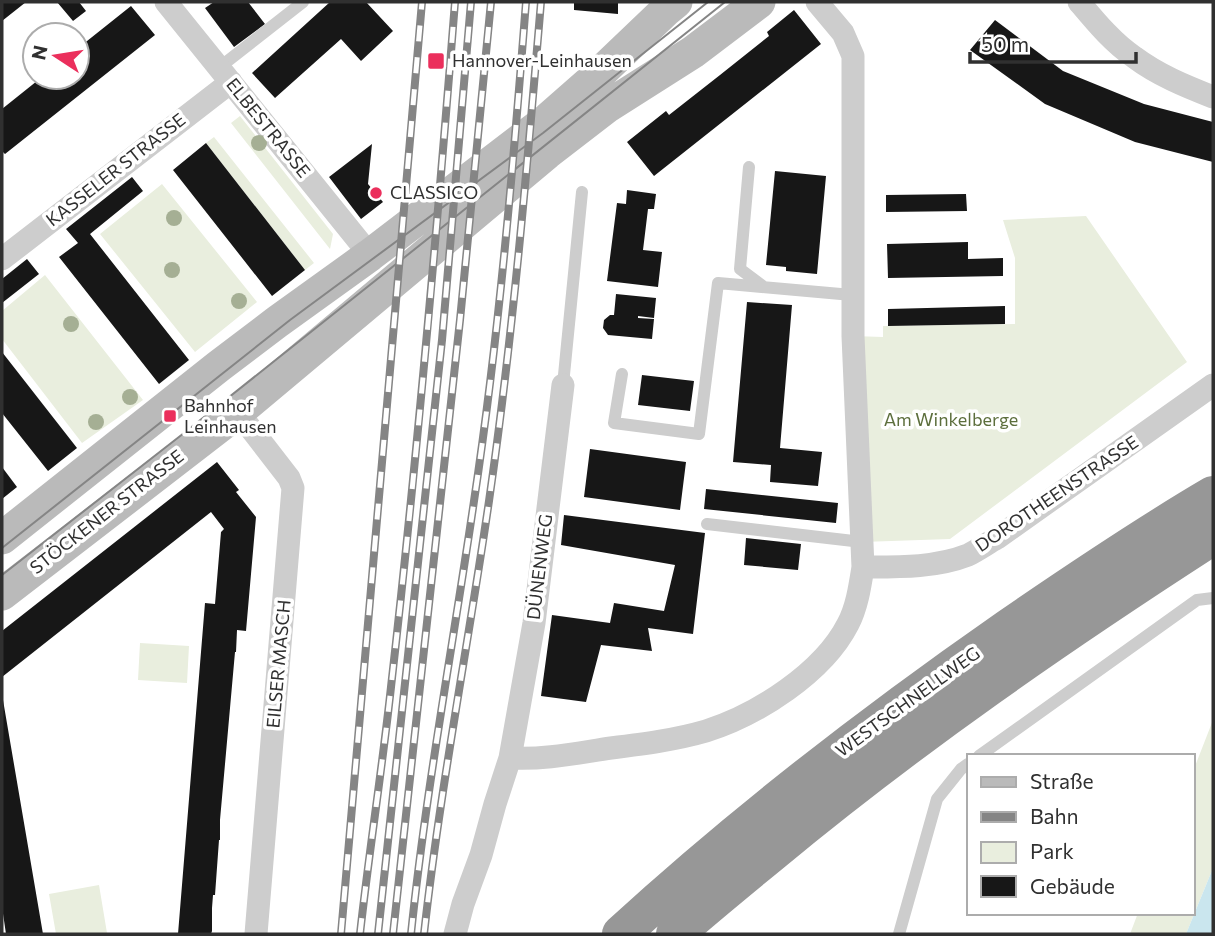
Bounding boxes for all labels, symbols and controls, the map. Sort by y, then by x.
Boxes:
north arrow [21,21,91,91]
scale bar [970,21,1136,65]
text: 50 m [981,31,1029,56]
text: N [26,43,52,62]
place label: Hannover-Leinhausen [452,49,632,71]
marker: Hannover-Leinhausen [426,51,446,71]
street label: ELBESTRASSE [222,73,316,181]
street label: KASSELER STRASSE [41,108,190,230]
place label: CLASSICO [390,181,478,203]
marker: CLASSICO [368,185,384,201]
place label: Bahnhof Leinhausen [184,394,277,437]
marker: Bahnhof Leinhausen [162,408,178,424]
park label: Am Winkelberge [884,408,1018,430]
street label: DOROTHEENSTRASSE [971,430,1142,556]
street label: STÖCKENER STRASSE [25,444,188,578]
street label: DÜNENWEG [522,513,556,621]
street label: EILSER MASCH [261,599,295,729]
street label: WESTSCHNELLWEG [831,641,984,761]
legend [967,754,1194,915]
text: Straße [1030,768,1094,793]
text: Bahn [1030,803,1079,828]
text: Park [1030,838,1074,863]
text: Gebäude [1030,873,1115,898]

